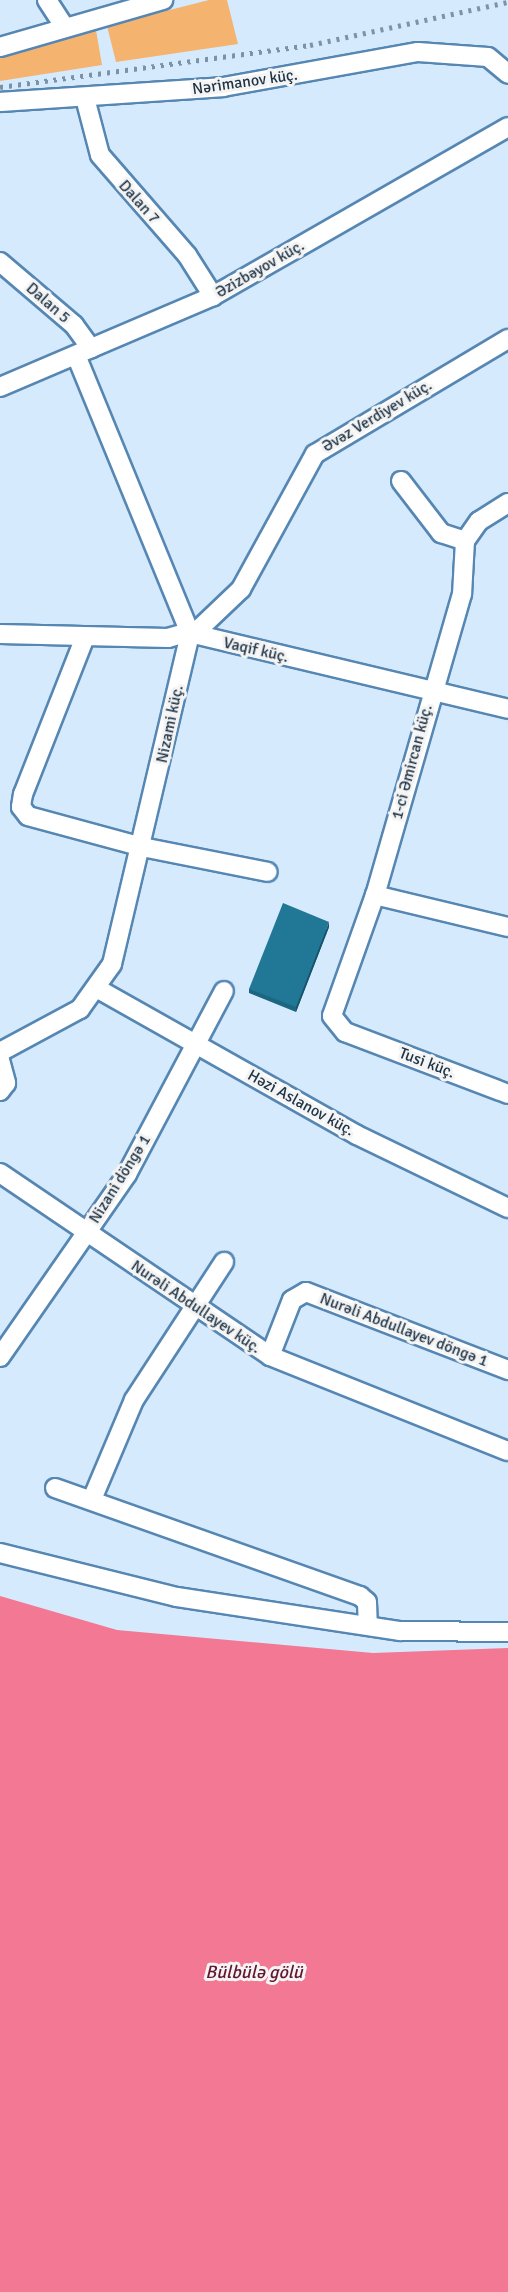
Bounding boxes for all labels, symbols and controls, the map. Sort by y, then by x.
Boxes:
street label: Nərimanov küç. [191,65,299,99]
street label: Dalan 7 [114,176,164,228]
street label: Əzizbəyov küç. [212,236,308,302]
street label: Dalan 5 [22,279,74,327]
street label: Əvəz Verdiyev küç. [319,376,435,456]
street label: Vaqif küç. [221,633,291,667]
street label: Nizami küç. [152,683,188,765]
street label: 1-ci Əmircan küç. [387,702,437,822]
street label: Tusi küç. [396,1044,458,1082]
street label: Həzi Aslanov küç. [244,1066,358,1140]
street label: Nizani döngə 1 [85,1131,155,1227]
street label: Nurəli Abdullayev küç. [127,1256,265,1358]
street label: Nurəli Abdullayev döngə 1 [317,1289,491,1371]
water label: Bülbülə gölü [205,1961,303,1983]

